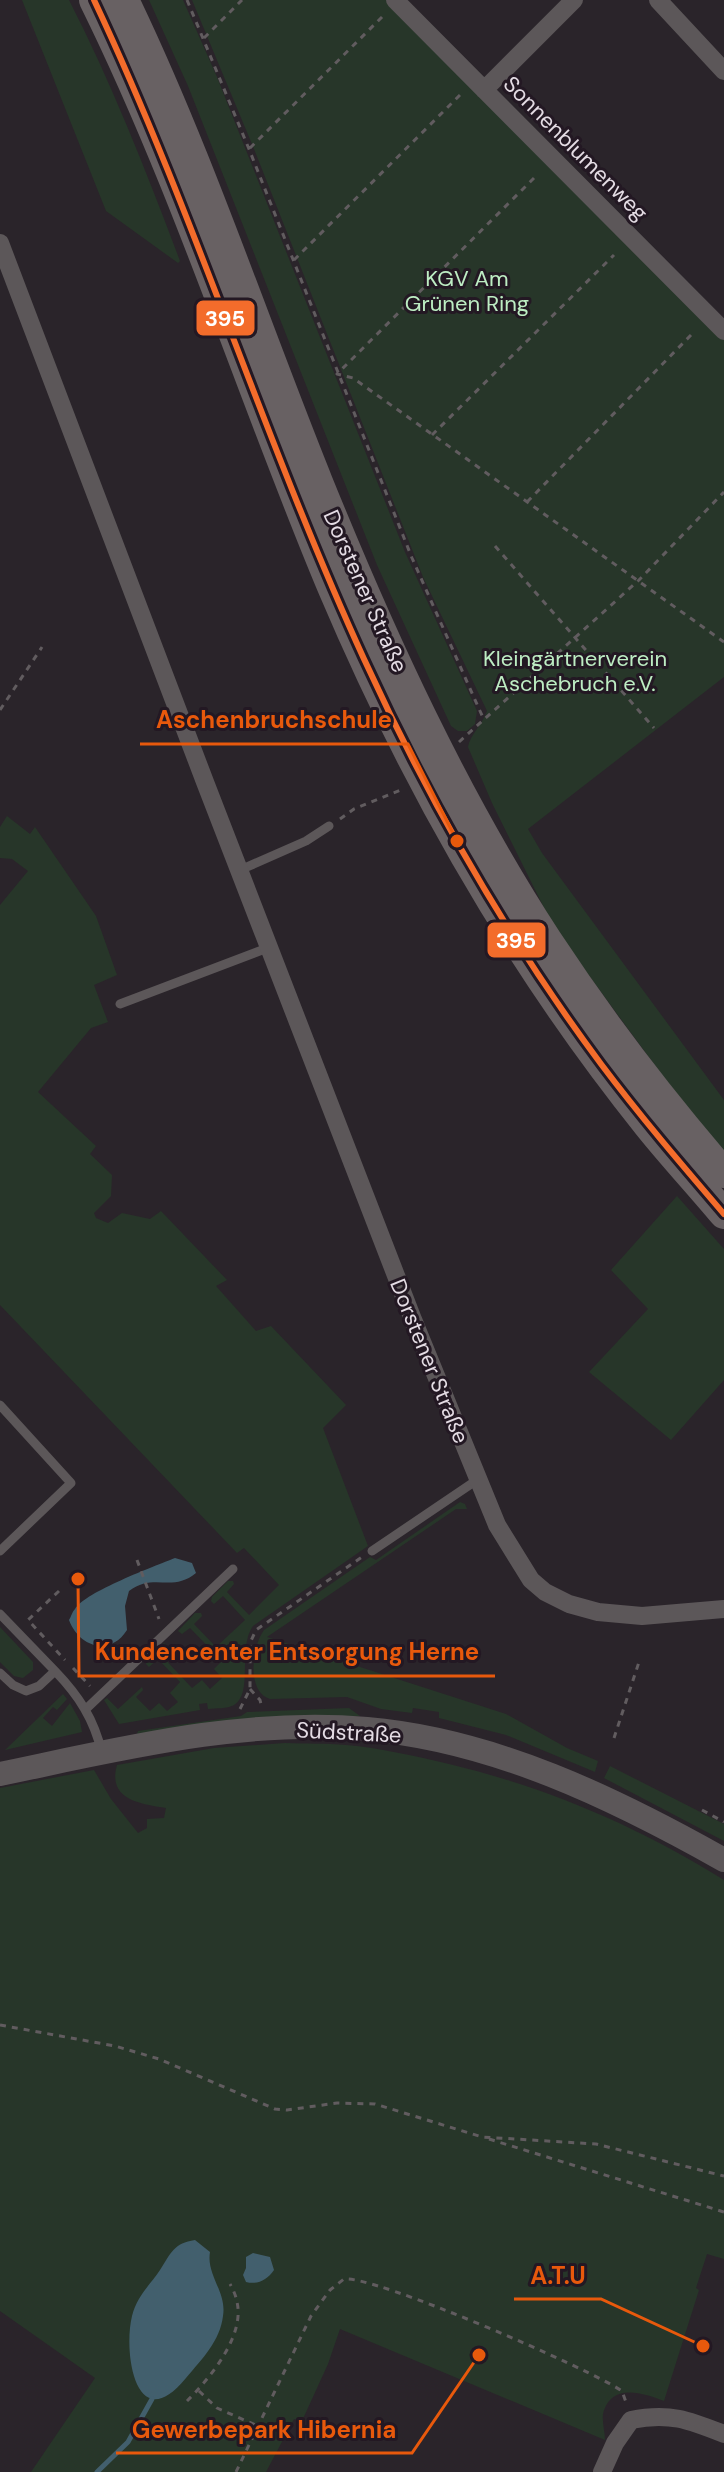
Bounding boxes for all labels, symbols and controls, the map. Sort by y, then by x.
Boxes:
street label: Sonnenblumenweg [497,70,654,227]
park label: KGV Am Grünen Ring [405,264,529,318]
line badge: 395 [195,299,256,337]
text: 395 [205,304,245,333]
street label: Dorstener Straße [317,505,414,677]
park label: Kleingärtnerverein Aschebruch e.V. [483,644,667,698]
callout: Aschenbruchschule [140,696,408,744]
text: Aschenbruchschule [156,704,392,735]
line badge: 395 [486,921,547,959]
text: 395 [496,926,536,955]
street label: Dorstener Straße [383,1275,476,1448]
callout: Kundencenter Entsorgung Herne [79,1628,495,1676]
text: Kundencenter Entsorgung Herne [95,1636,479,1667]
street label: Südstraße [296,1715,402,1750]
callout: A.T.U [514,2251,601,2299]
text: A.T.U [530,2260,586,2291]
callout: Gewerbepark Hibernia [116,2405,412,2453]
text: Gewerbepark Hibernia [132,2414,396,2445]

